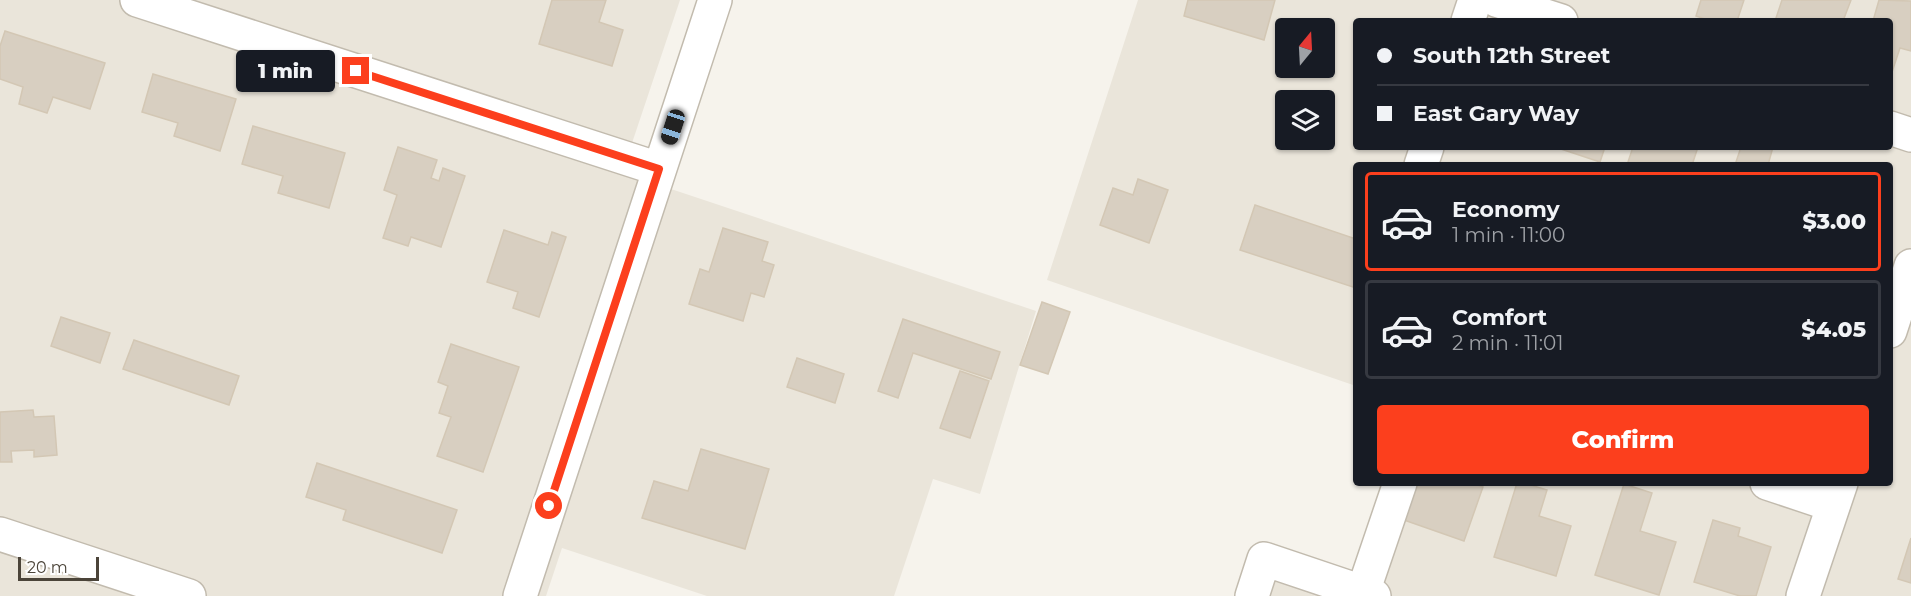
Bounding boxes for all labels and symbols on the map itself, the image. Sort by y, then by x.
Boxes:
north arrow [1275,18,1335,78]
callout: 1 min [236,50,335,92]
route end [342,57,369,84]
car [659,107,687,147]
route start [535,492,562,519]
scale bar [18,554,99,582]

